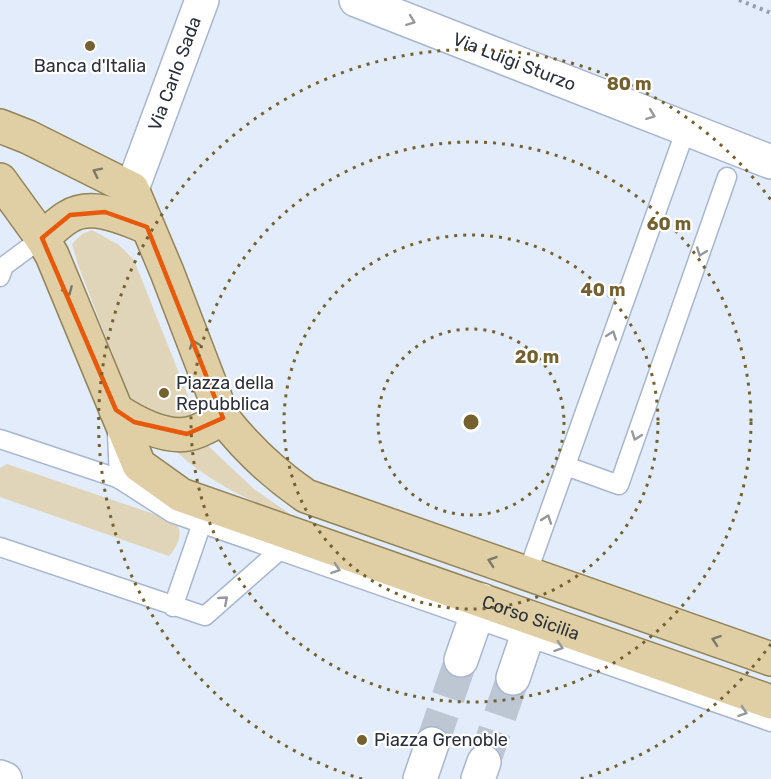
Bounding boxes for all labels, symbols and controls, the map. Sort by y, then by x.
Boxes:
street label: Via Carlo Sada [144,13,206,134]
one-way arrow [404,14,415,26]
street label: Via Luigi Sturzo [450,28,579,96]
marker: Banca d'Italia [83,39,97,53]
place label: Banca d'Italia [34,55,146,77]
text: 80 m [607,73,651,95]
one-way arrow [645,108,656,120]
one-way arrow [92,167,103,179]
text: 60 m [647,213,691,235]
one-way arrow [695,246,708,257]
text: 40 m [581,279,625,301]
one-way arrow [61,284,73,295]
one-way arrow [605,330,618,341]
one-way arrow [189,340,202,350]
text: 20 m [515,346,559,368]
place label: Piazza della Repubblica [176,372,274,415]
marker: Piazza della Repubblica [157,386,171,400]
centre of rings [461,412,481,432]
one-way arrow [630,430,643,441]
one-way arrow [539,514,552,525]
one-way arrow [487,556,498,569]
one-way arrow [330,561,341,574]
street label: Corso Sicilia [479,591,582,645]
one-way arrow [217,596,228,607]
one-way arrow [711,635,722,648]
one-way arrow [554,640,564,653]
one-way arrow [738,704,748,717]
place label: Piazza Grenoble [374,729,508,751]
marker: Piazza Grenoble [355,733,369,747]

